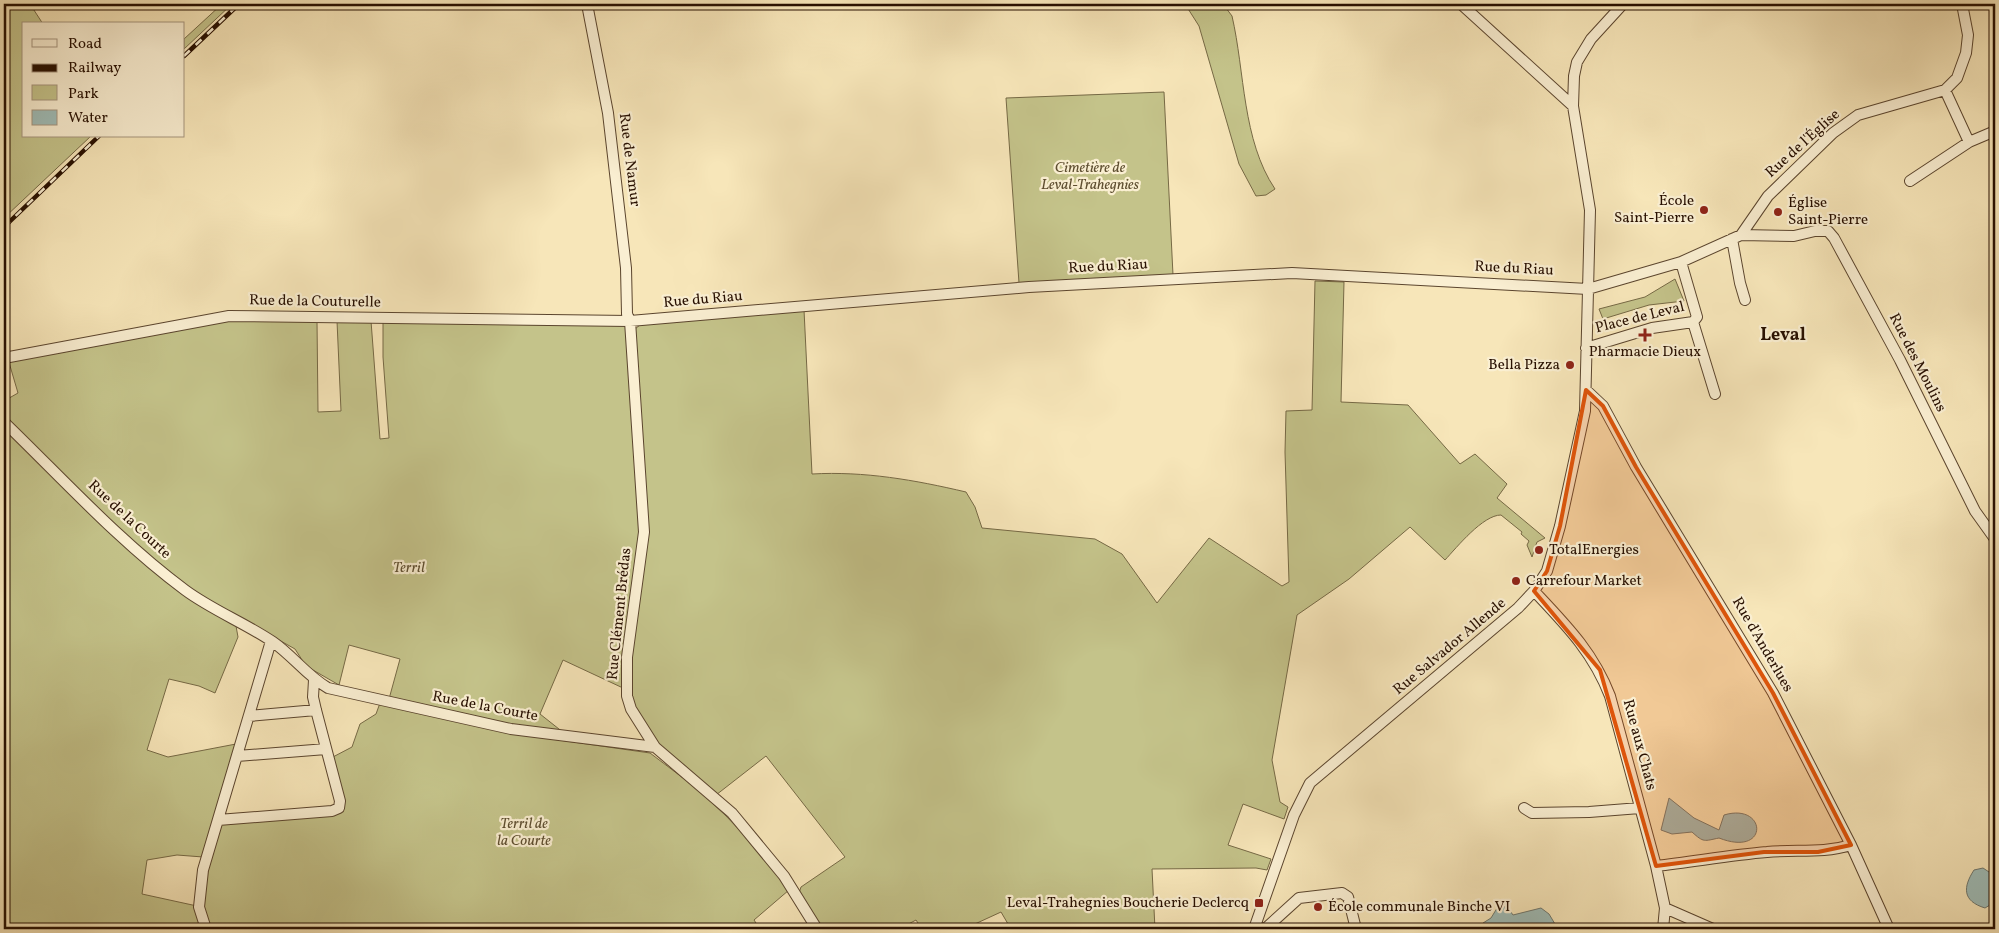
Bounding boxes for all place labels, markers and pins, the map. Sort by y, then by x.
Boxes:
place label: École Saint-Pierre [1614,191,1694,229]
place label: Église Saint-Pierre [1788,193,1868,231]
marker: École Saint-Pierre [1698,204,1710,216]
marker: Église Saint-Pierre [1772,206,1784,218]
marker: Pharmacie Dieux [1639,329,1651,341]
place label: Pharmacie Dieux [1589,342,1701,363]
place label: Bella Pizza [1488,355,1560,376]
marker: Bella Pizza [1564,359,1576,371]
place label: TotalEnergies [1549,540,1639,561]
marker: TotalEnergies [1533,544,1545,556]
place label: Carrefour Market [1526,571,1642,592]
marker: Carrefour Market [1510,575,1522,587]
place label: Leval-Trahegnies Boucherie Declercq [1007,893,1250,914]
marker: Leval-Trahegnies Boucherie Declercq [1253,897,1265,909]
place label: École communale Binche VI [1328,897,1510,918]
marker: École communale Binche VI [1312,901,1324,913]

